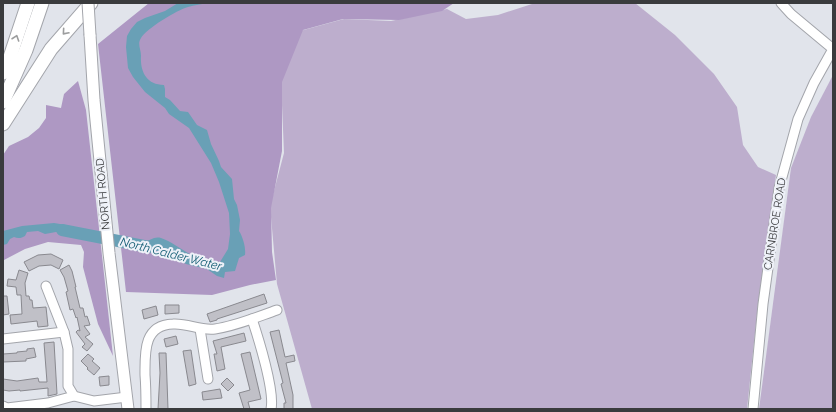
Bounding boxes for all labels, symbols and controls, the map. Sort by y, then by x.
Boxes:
one-way arrow [63,28,70,35]
one-way arrow [11,35,20,42]
street label: NORTH ROAD [93,157,113,230]
street label: CARNBROE ROAD [761,177,789,271]
water label: North Calder Water [119,235,224,274]

